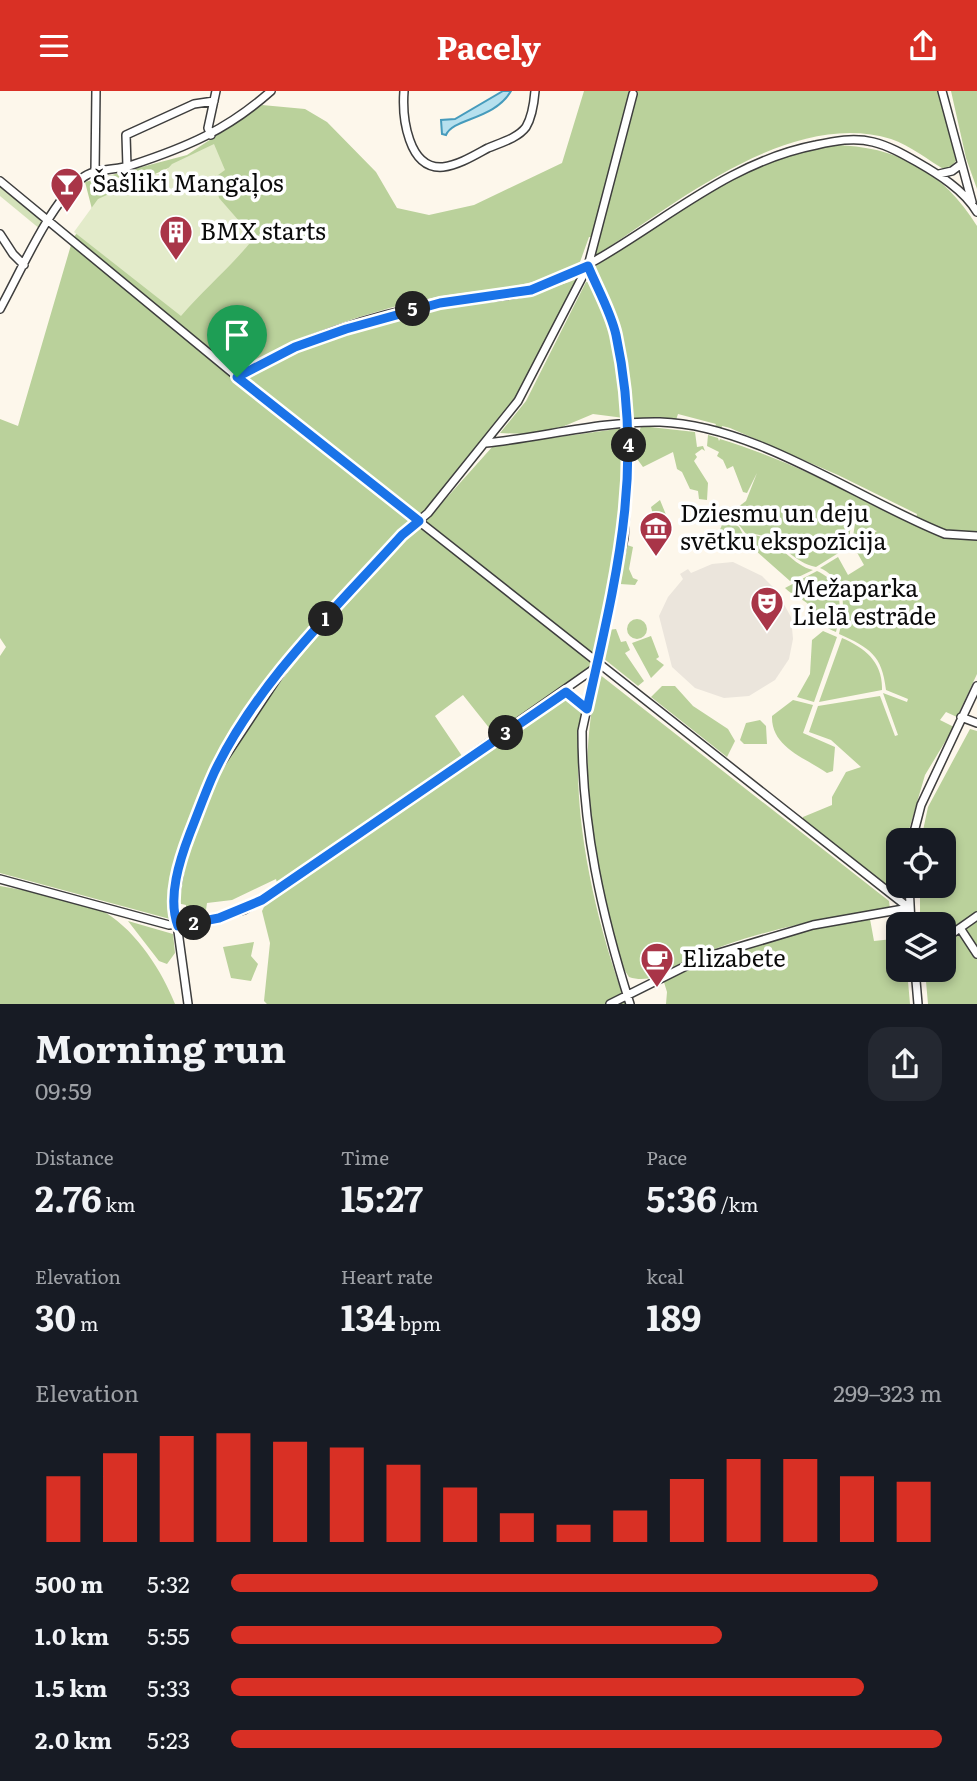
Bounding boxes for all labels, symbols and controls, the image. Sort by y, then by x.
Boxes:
text: Pacely [436,22,541,70]
icon: menu [35,27,73,65]
icon: share [904,27,942,65]
place label: Šašliki Mangaļos [92,164,284,199]
bar icon: Šašliki Mangaļos [48,165,86,214]
place label: BMX starts [200,212,326,247]
building icon: BMX starts [157,213,195,262]
pin: 5 [396,291,430,326]
text: 5 [407,294,418,322]
pin [207,305,267,377]
icon: arrive [218,316,256,354]
pin: 4 [612,427,646,463]
text: 4 [623,430,634,458]
place label: Dziesmu un deju svētku ekspozīcija [680,494,886,557]
museum icon: Dziesmu un deju svētku ekspozīcija [637,509,675,558]
place label: Mežaparka Lielā estrāde [792,569,936,632]
theatre icon: Mežaparka Lielā estrāde [748,584,786,633]
pin: 1 [308,601,344,637]
text: 1 [322,604,329,632]
pin: 3 [489,715,524,751]
text: 3 [500,718,511,746]
map controls [886,828,956,982]
button: locate [886,828,956,898]
pin: 2 [176,905,212,941]
text: 2 [188,908,199,936]
button: layers [886,912,956,982]
place label: Elizabete [682,939,786,974]
cafe icon: Elizabete [638,940,676,989]
text: Morning run [35,1018,286,1075]
button: share [868,1027,942,1101]
text: 09:59 [35,1073,92,1107]
text: Distance [35,1143,114,1171]
text: Time [341,1143,389,1171]
text: Pace [646,1143,687,1171]
text: 2.76 [35,1171,102,1223]
text: 15:27 [341,1171,423,1223]
text: 5:36 [646,1171,717,1223]
text: km [102,1190,135,1218]
text: /km [717,1190,758,1218]
text: Elevation [35,1262,121,1290]
text: Heart rate [341,1262,433,1290]
text: kcal [646,1262,684,1290]
text: 30 [35,1290,76,1342]
text: 134 [341,1290,396,1342]
text: 189 [646,1290,701,1342]
text: m [76,1309,98,1337]
text: bpm [396,1309,441,1337]
text: Elevation [35,1375,139,1409]
text: 299–323 m [833,1375,942,1409]
text: 500 m [35,1566,103,1600]
text: 5:32 [147,1566,190,1600]
text: 1.0 km [35,1618,109,1652]
text: 5:55 [147,1618,190,1652]
text: 1.5 km [35,1670,108,1704]
text: 5:33 [147,1670,190,1704]
text: 2.0 km [35,1722,112,1756]
text: 5:23 [147,1722,190,1756]

